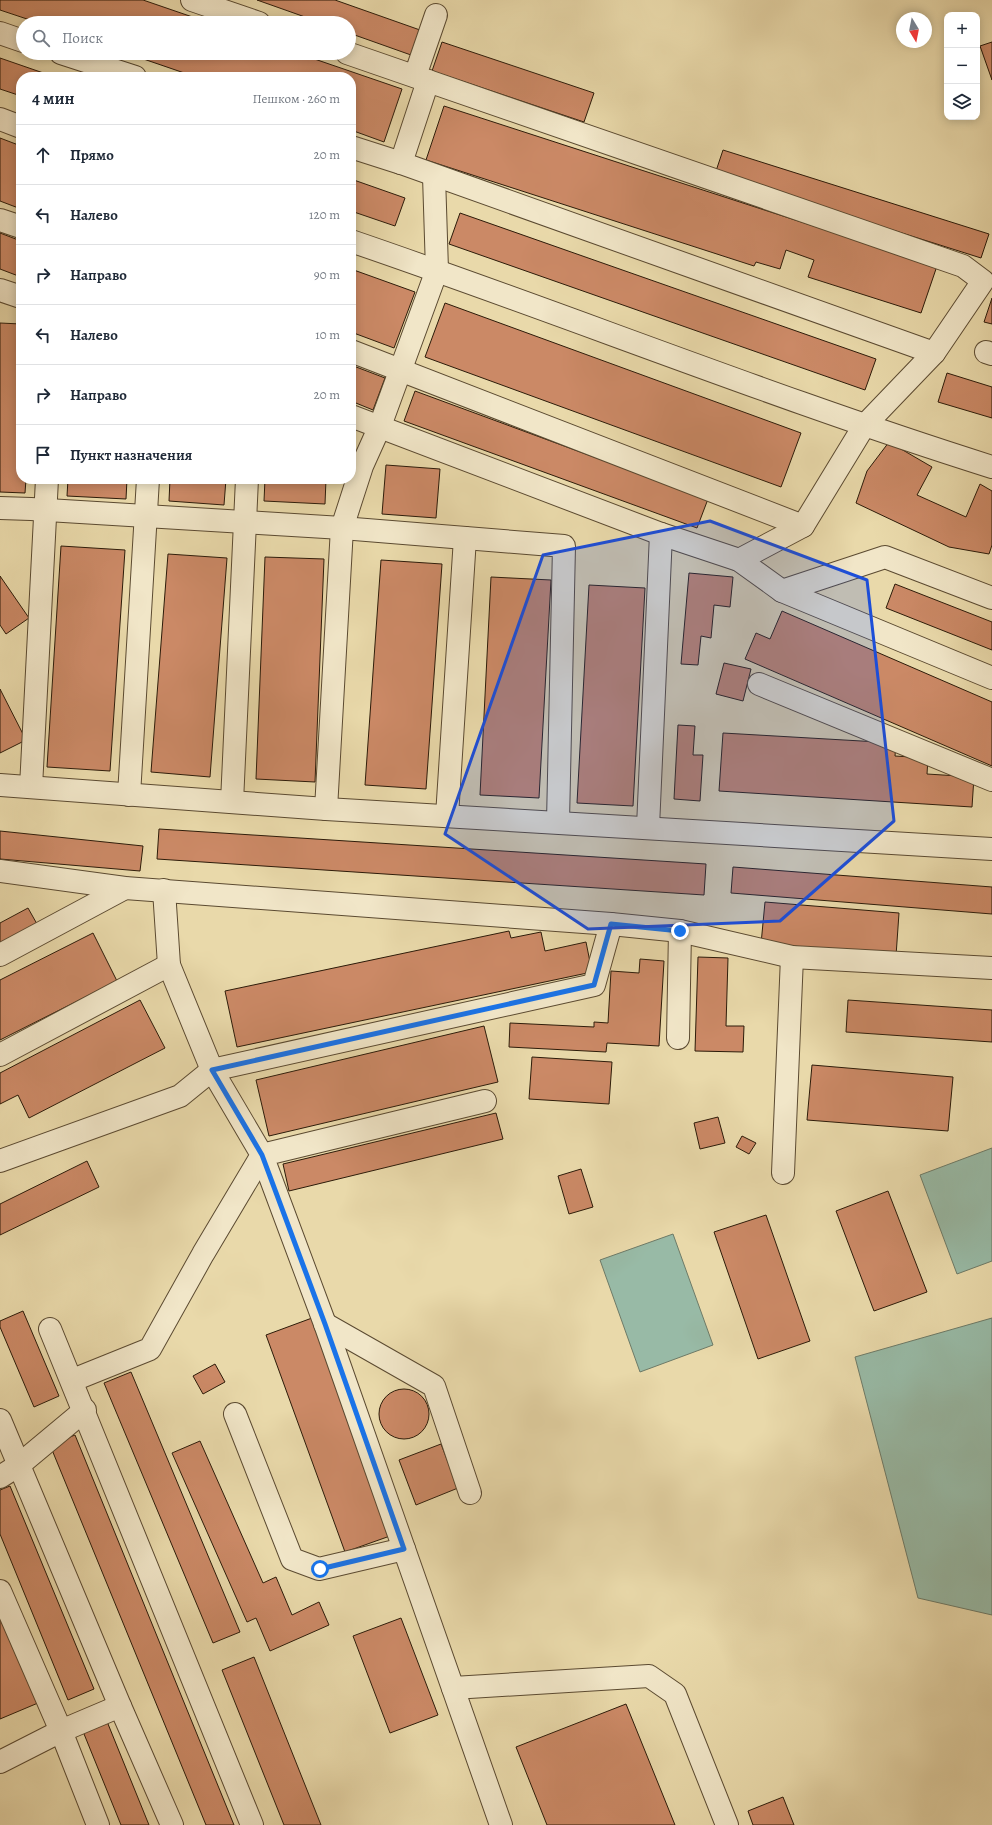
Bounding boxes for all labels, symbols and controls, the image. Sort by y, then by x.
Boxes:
north arrow [896,12,932,48]
map controls [944,12,980,120]
button: + [944,12,980,48]
search box [16,16,356,60]
icon: search [30,27,52,49]
text: Поиск [62,28,103,48]
button: − [944,48,980,84]
button: layers [944,84,980,120]
text: 4 мин [32,87,75,110]
text: Пешком · 260 m [252,90,340,107]
icon: ahead [32,144,54,166]
text: Прямо [70,145,114,165]
text: 20 m [314,146,340,163]
icon: left [32,204,54,226]
text: Налево [70,205,118,225]
text: 120 m [309,206,340,223]
icon: right [32,264,54,286]
text: Направо [70,265,127,285]
text: 90 m [314,266,340,283]
icon: left [32,324,54,346]
text: Налево [70,325,118,345]
text: 10 m [315,326,340,343]
icon: right [32,384,54,406]
text: Направо [70,385,127,405]
text: 20 m [314,386,340,403]
icon: arrive [32,444,54,466]
text: Пункт назначения [70,445,192,465]
route end [671,922,689,940]
route start [311,1560,329,1578]

